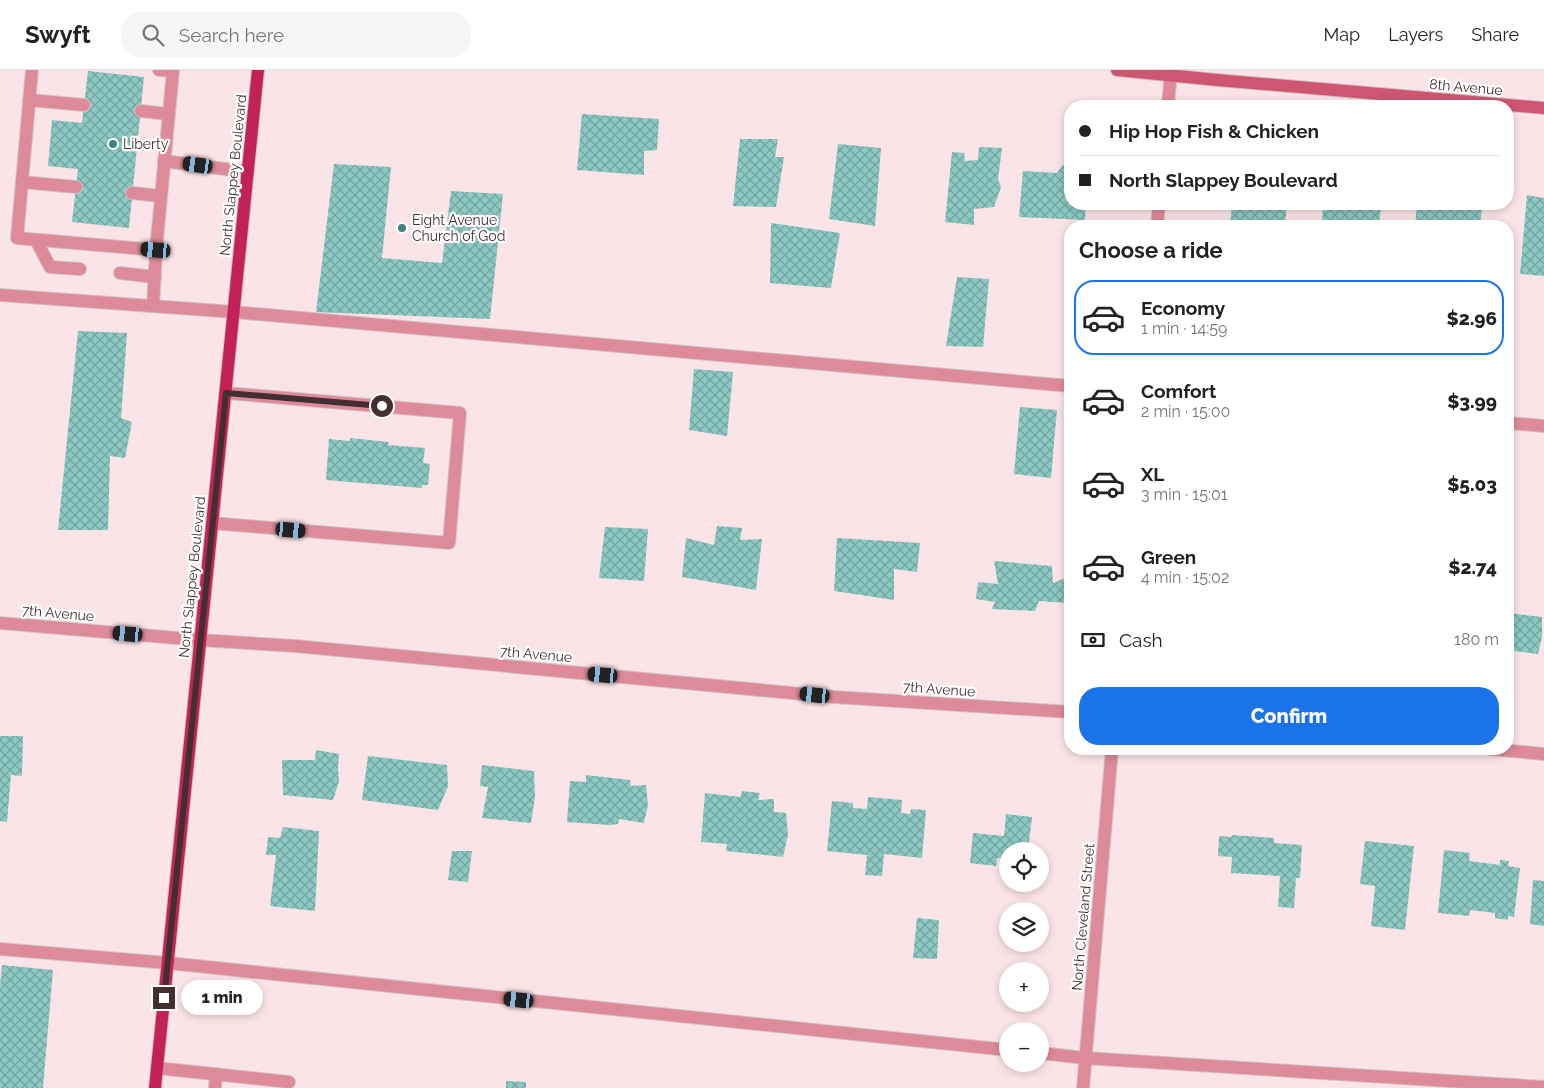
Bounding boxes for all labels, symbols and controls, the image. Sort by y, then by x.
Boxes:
search box [121,12,471,57]
text: Swyft [25,20,91,49]
icon: search [139,21,167,49]
text: Search here [179,24,284,46]
text: Map [1324,24,1360,45]
text: Layers [1388,24,1443,45]
text: Share [1471,24,1519,45]
street label: 8th Avenue [1429,76,1503,98]
street label: North Slappey Boulevard [217,93,249,257]
text: Hip Hop Fish & Chicken [1109,120,1319,142]
place label: Liberty [123,136,169,152]
marker: Liberty [107,138,119,150]
car [182,155,213,175]
text: North Slappey Boulevard [1109,169,1338,191]
place label: Eight Avenue Church of God [412,212,505,244]
marker: Eight Avenue Church of God [396,222,408,234]
text: Choose a ride [1079,237,1223,263]
car [140,241,171,259]
icon: car [1081,295,1126,340]
text: Economy [1141,297,1225,319]
text: $2.96 [1447,307,1497,329]
text: 1 min · 14:59 [1141,319,1227,338]
icon: car [1081,378,1126,423]
text: Comfort [1141,380,1216,402]
text: $3.99 [1447,390,1497,412]
route start [371,395,393,417]
text: 2 min · 15:00 [1141,402,1230,421]
icon: car [1081,461,1126,506]
text: XL [1141,463,1164,485]
text: $5.03 [1447,473,1497,495]
text: 3 min · 15:01 [1141,485,1228,504]
street label: North Slappey Boulevard [176,495,208,659]
car [275,521,306,539]
icon: car [1081,544,1126,589]
text: Green [1141,546,1196,568]
text: $2.74 [1448,556,1497,578]
text: 4 min · 15:02 [1141,568,1229,587]
street label: 7th Avenue [21,602,95,624]
car [112,625,143,643]
icon: cash [1079,626,1107,654]
text: Cash [1119,629,1163,651]
text: 180 m [1454,630,1499,649]
street label: 7th Avenue [499,643,573,665]
car [587,666,618,684]
street label: 7th Avenue [902,678,976,700]
car [799,686,830,704]
button: Confirm [1079,687,1499,745]
map controls [999,842,1049,1072]
button: locate [999,842,1049,892]
street label: North Cleveland Street [1069,842,1097,991]
button: layers [999,902,1049,952]
button: + [999,962,1049,1012]
callout: 1 min [182,980,264,1016]
route end [153,987,175,1009]
text: 1 min [201,988,243,1007]
car [503,991,534,1009]
button: − [999,1022,1049,1072]

